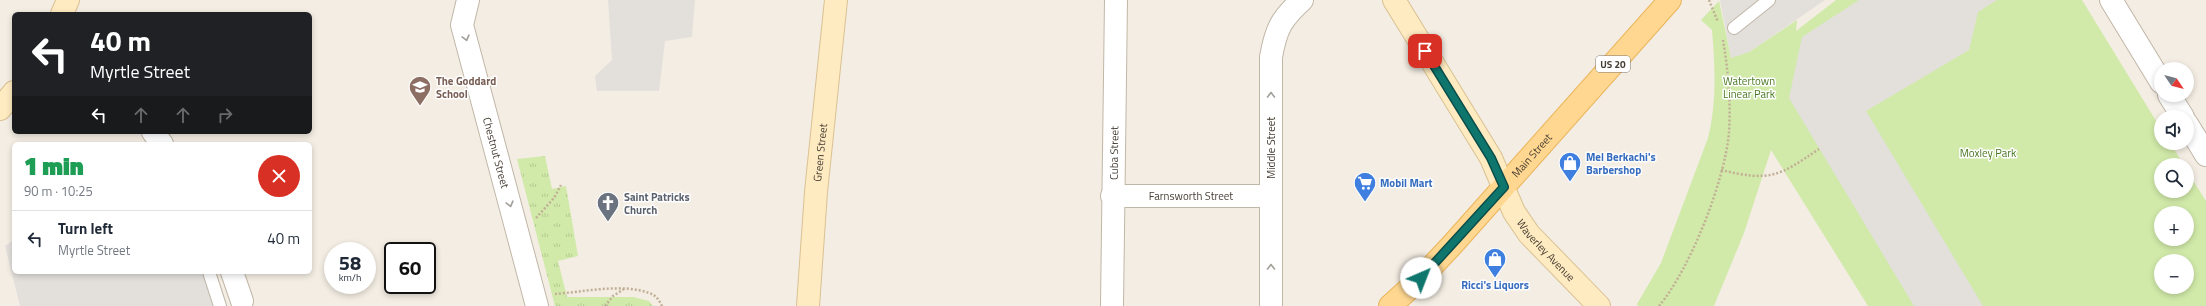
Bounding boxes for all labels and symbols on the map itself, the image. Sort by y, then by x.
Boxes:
one-way arrow [461,34,470,41]
pin [1408,34,1442,68]
road number: US 20 [1596,56,1630,72]
north arrow [2154,62,2194,102]
place label: The Goddard School [436,73,496,102]
park label: Watertown Linear Park [1723,73,1776,102]
school or university icon: The Goddard School [407,74,433,107]
one-way arrow [1267,92,1275,98]
street label: Chestnut Street [479,116,513,190]
street label: Middle Street [1263,117,1279,179]
street label: Green Street [809,123,831,182]
street label: Cuba Street [1106,126,1122,180]
street label: Main Street [1508,130,1556,181]
park label: Moxley Park [1960,145,2017,161]
place label: Mel Berkachi's Barbershop [1586,149,1656,178]
shop icon: Mel Berkachi's Barbershop [1557,150,1583,183]
supermarket icon: Mobil Mart [1352,170,1378,203]
place label: Mobil Mart [1380,175,1433,191]
street label: Farnsworth Street [1149,188,1233,204]
place label: Saint Patricks Church [624,189,690,218]
church icon: Saint Patricks Church [595,190,621,223]
one-way arrow [505,200,514,207]
street label: Waverley Avenue [1513,216,1579,285]
speed limit sign: 60 [384,242,436,294]
shop icon: Ricci's Liquors [1482,246,1508,279]
position arrow [1400,257,1442,299]
one-way arrow [1267,264,1275,270]
place label: Ricci's Liquors [1461,277,1529,293]

